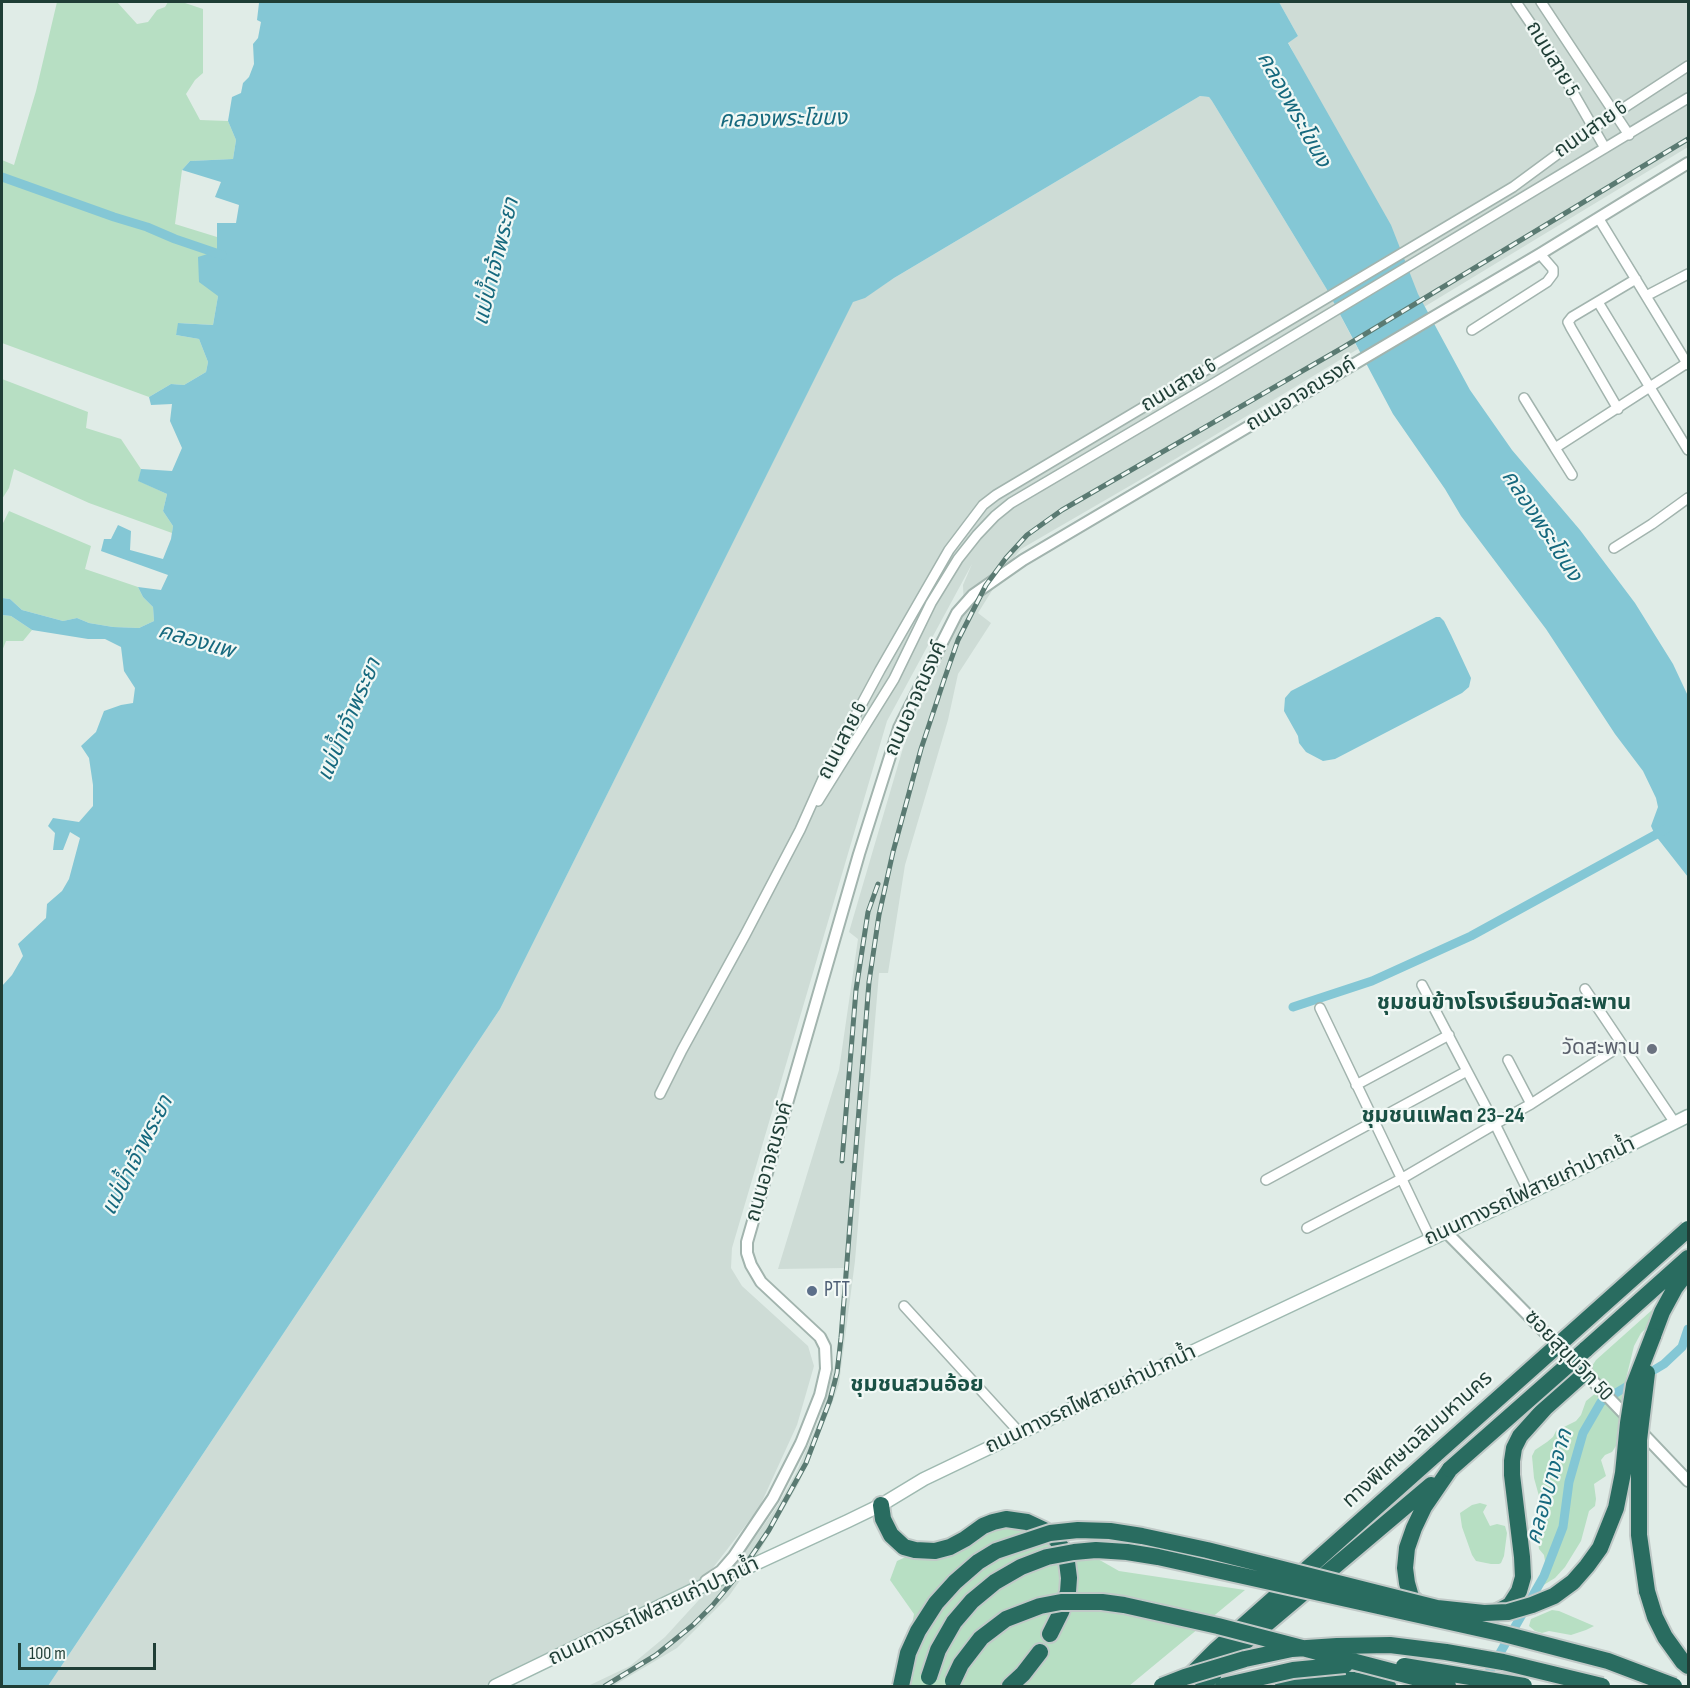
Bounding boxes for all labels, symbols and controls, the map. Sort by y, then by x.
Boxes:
street label: ถนนสาย 5 [1520,17,1584,101]
water label: คลองพระโขนง [1250,48,1336,172]
street label: ถนนสาย 6 [1549,96,1633,164]
water label: คลองพระโขนง [719,106,847,134]
water label: แม่น้ำเจ้าพระยา [468,196,526,328]
street label: ถนนอาจณรงค์ [1242,352,1360,438]
street label: ถนนสาย 6 [1137,354,1221,418]
water label: คลองพระโขนง [1495,465,1587,587]
water label: คลองแพ [155,619,237,665]
street label: ถนนอาจณรงค์ [879,637,953,761]
water label: แม่น้ำเจ้าพระยา [312,655,388,785]
street label: ถนนสาย 6 [813,698,873,784]
district label: ชุมชนข้างโรงเรียนวัดสะพาน [1377,990,1631,1016]
place label: วัดสะพาน [1562,1036,1640,1062]
marker: วัดสะพาน [1645,1042,1659,1056]
water label: แม่น้ำเจ้าพระยา [97,1092,179,1220]
street label: ถนนอาจณรงค์ [741,1099,799,1225]
district label: ชุมชนแฟลต 23-24 [1361,1103,1525,1129]
street label: ถนนทางรถไฟสายเก่าปากน้ำ [1421,1132,1639,1252]
place label: PTT [824,1278,850,1304]
marker: PTT [805,1284,819,1298]
street label: ซอยสุขุมวิท 50 [1518,1305,1618,1407]
street label: ถนนทางรถไฟสายเก่าปากน้ำ [982,1340,1200,1460]
street label: ทางพิเศษเฉลิมมหานคร [1338,1366,1498,1514]
district label: ชุมชนสวนอ้อย [850,1372,984,1398]
water label: คลองบางจาก [1521,1426,1579,1548]
street label: ถนนทางรถไฟสายเก่าปากน้ำ [545,1552,763,1672]
scale bar [21,1631,159,1669]
text: 100 m [29,1643,66,1664]

